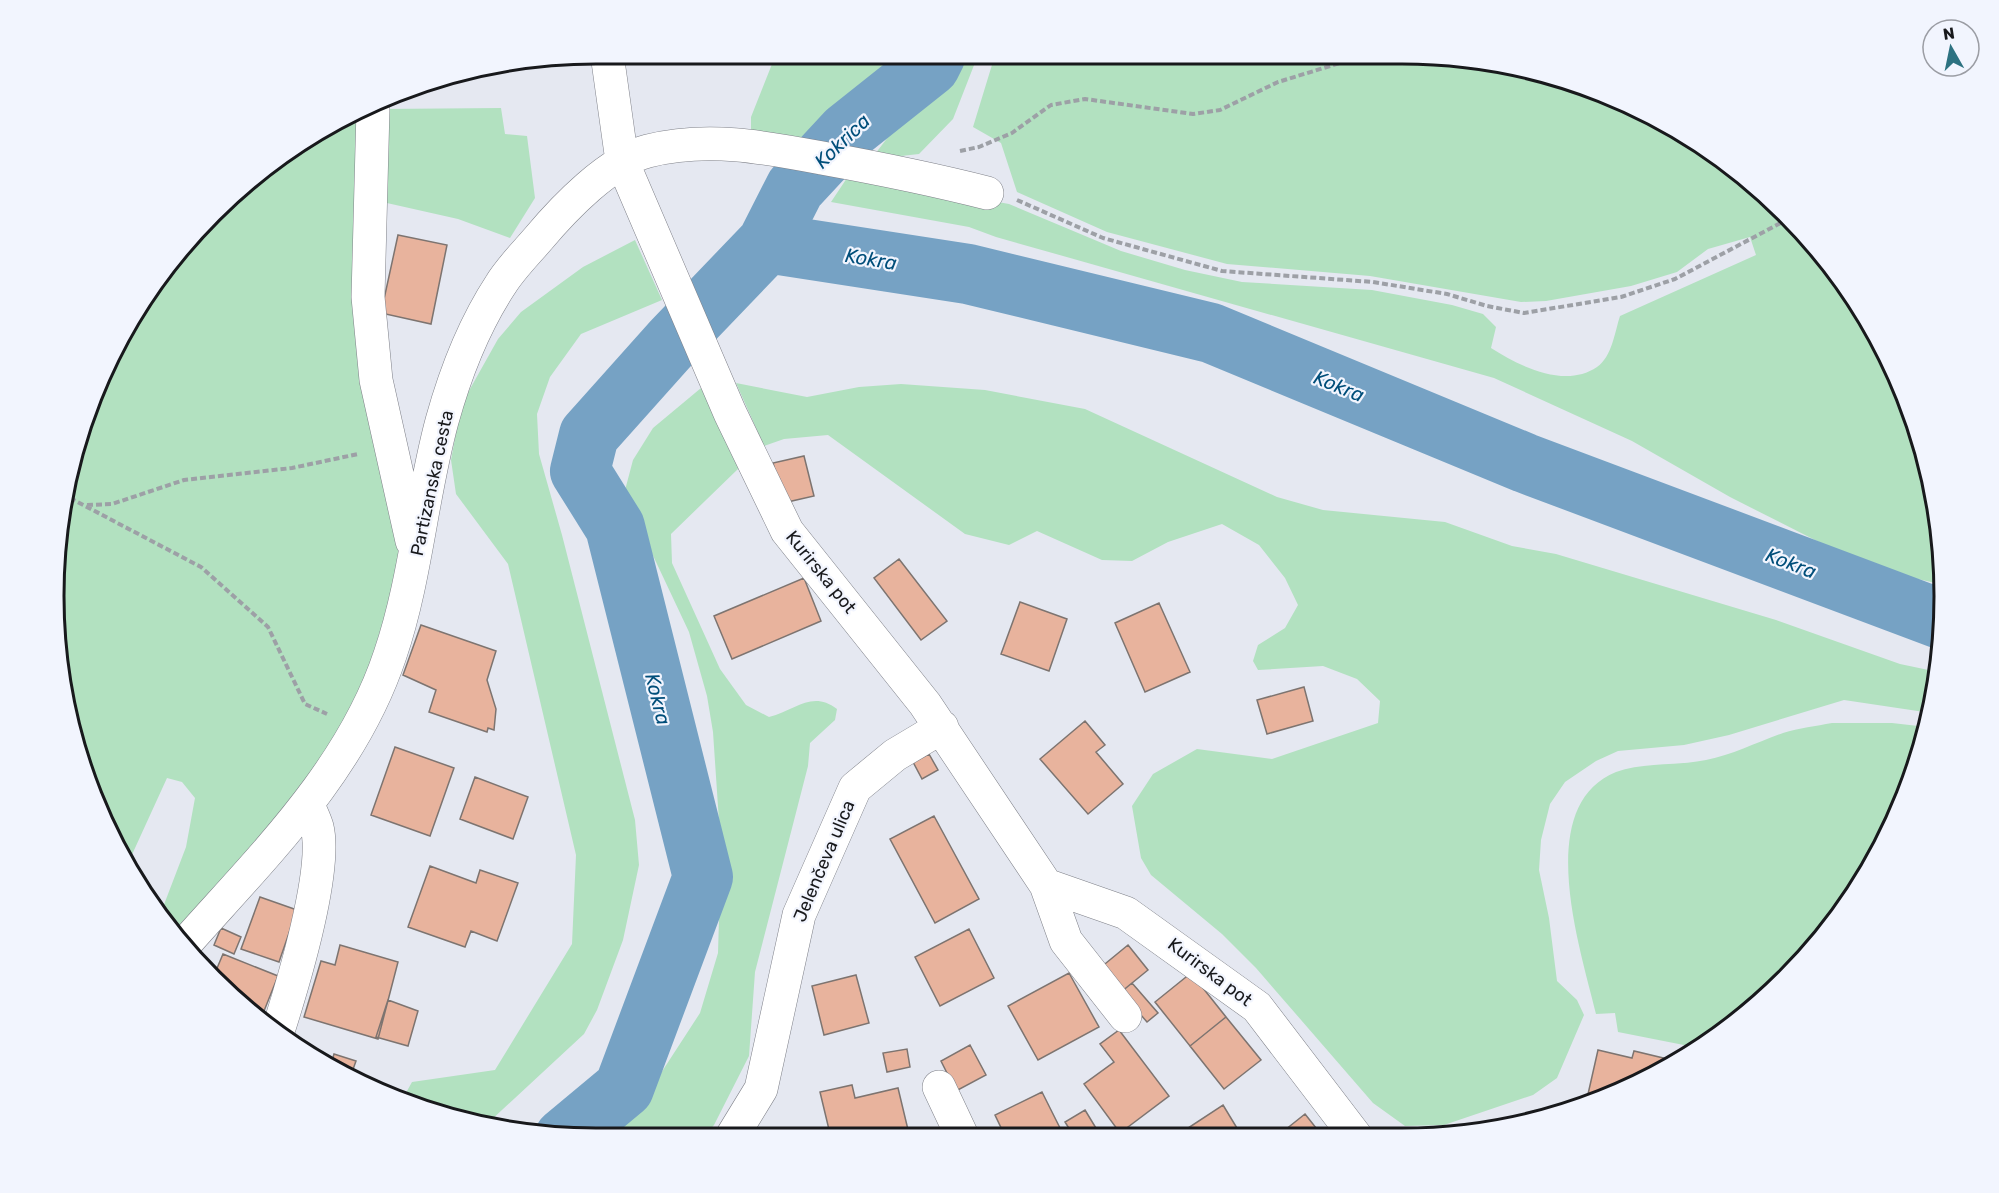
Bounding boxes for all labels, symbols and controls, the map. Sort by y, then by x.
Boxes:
north arrow [1921,18,1981,78]
text: N [1942,23,1956,44]
water label: Kokrica [809,109,875,173]
water label: Kokra [843,243,899,275]
water label: Kokra [1310,365,1368,407]
street label: Partizanska cesta [406,408,458,558]
street label: Kurirska pot [781,526,861,618]
water label: Kokra [1762,542,1820,584]
water label: Kokra [640,671,676,727]
street label: Jelenčeva ulica [788,797,860,925]
street label: Kurirska pot [1163,933,1257,1011]

